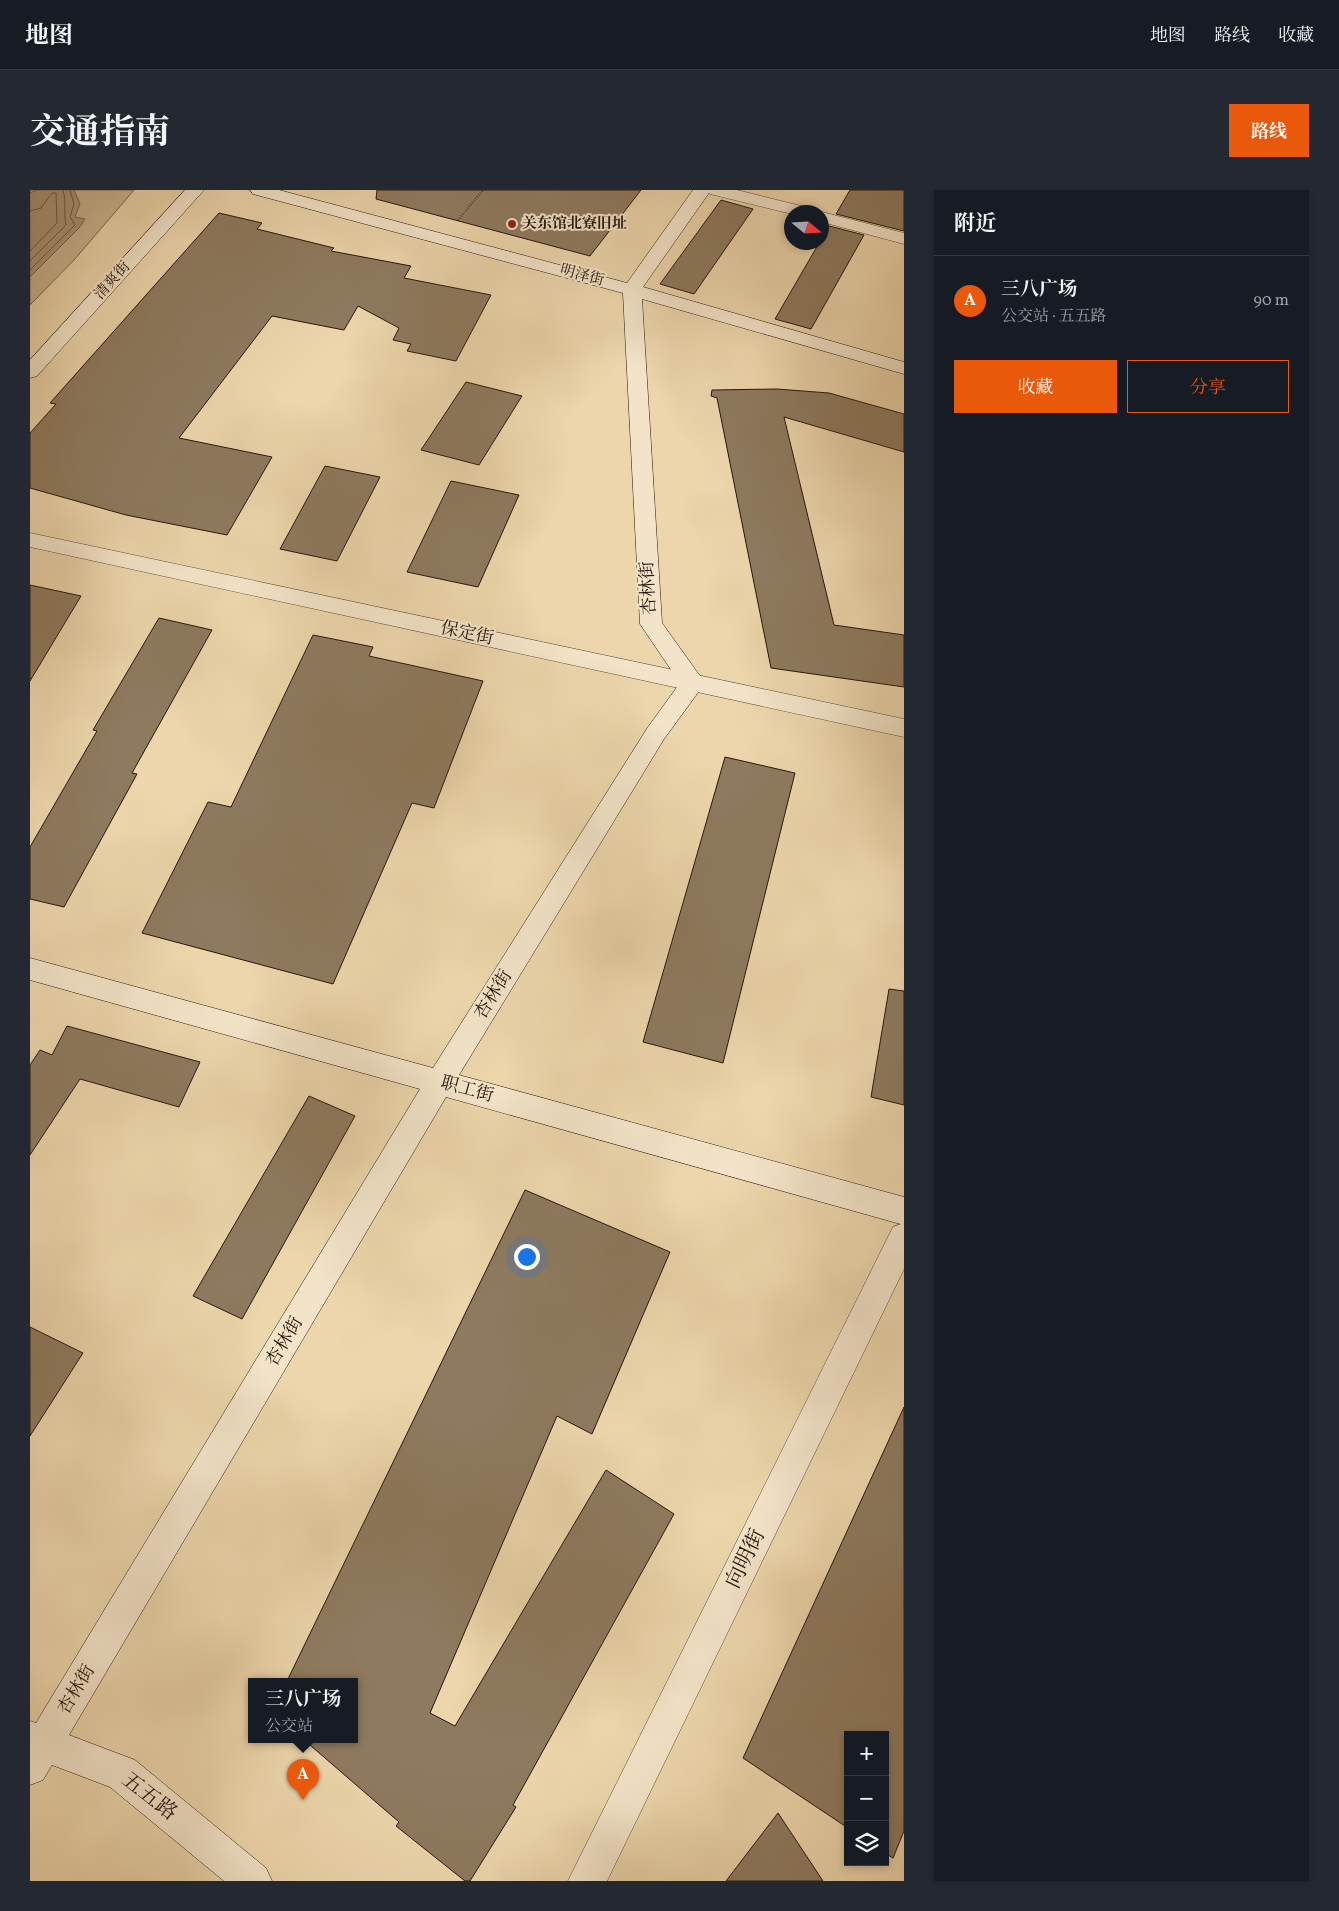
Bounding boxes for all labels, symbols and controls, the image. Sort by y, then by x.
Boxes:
text: 地图 [25,20,73,54]
text: 地图 [1150,24,1186,49]
text: 路线 [1214,24,1250,49]
text: 收藏 [1278,24,1314,49]
button: 路线 [1229,104,1309,157]
text: 交通指南 [30,110,170,158]
north arrow [784,205,829,250]
text: 附近 [954,210,996,239]
place label: 关东馆北寮旧址 [522,214,627,235]
marker: 关东馆北寮旧址 [506,218,518,230]
street label: 清爽街 [90,257,136,305]
street label: 明泽街 [558,260,606,292]
text: 三八广场 [1001,277,1077,303]
text: A [964,290,976,312]
text: 90 m [1253,290,1289,312]
text: 公交站 · 五五路 [1001,306,1107,328]
button: 收藏 [954,360,1117,413]
button: 分享 [1127,360,1289,413]
street label: 杏林街 [635,560,663,616]
street label: 保定街 [438,616,496,652]
street label: 杏林街 [469,965,519,1025]
street label: 职工街 [438,1071,496,1109]
your location [514,1244,540,1270]
street label: 杏林街 [260,1312,310,1372]
street label: 向明街 [719,1524,773,1594]
street label: 杏林街 [52,1660,102,1720]
popup [248,1678,358,1743]
text: 三八广场 [265,1687,341,1713]
text: 公交站 [265,1716,313,1738]
map controls [844,1731,889,1866]
button: + [844,1731,889,1776]
pin: A [287,1759,319,1800]
street label: 五五路 [115,1766,183,1828]
button: − [844,1776,889,1821]
button: layers [844,1821,889,1866]

